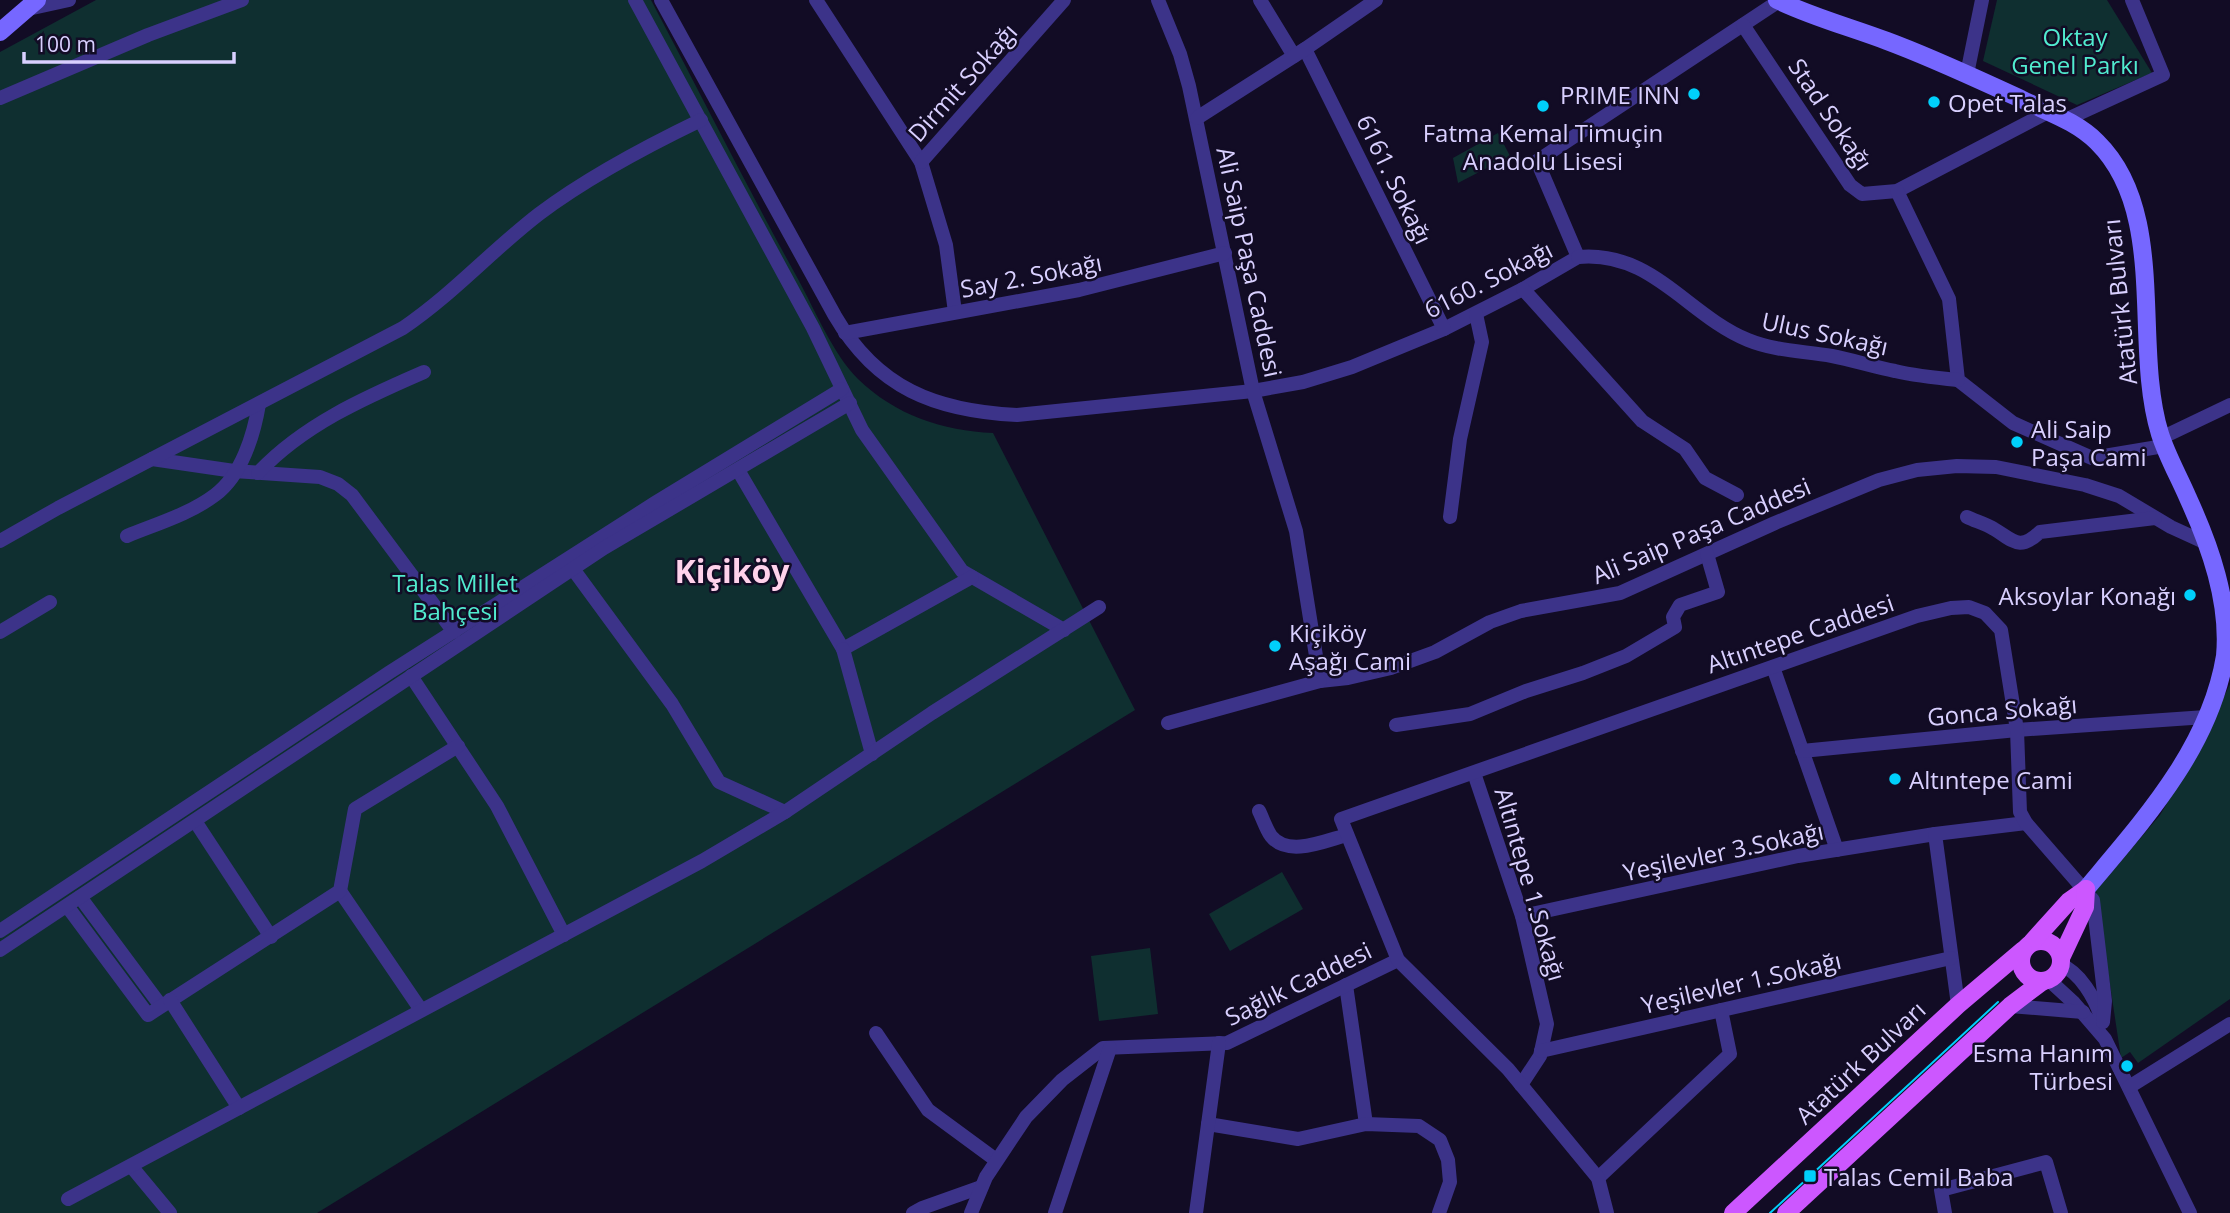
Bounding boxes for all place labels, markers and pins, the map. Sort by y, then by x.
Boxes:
place label: PRIME INN [1560,78,1680,111]
marker: PRIME INN [1686,86,1702,102]
place label: Opet Talas [1948,86,2067,119]
marker: Opet Talas [1926,94,1942,110]
marker: Fatma Kemal Timuçin Anadolu Lisesi [1535,98,1551,114]
place label: Fatma Kemal Timuçin Anadolu Lisesi [1423,116,1663,177]
place label: Ali Saip Paşa Cami [2031,412,2147,473]
marker: Ali Saip Paşa Cami [2009,434,2025,450]
place label: Aksoylar Konağı [1999,579,2176,612]
marker: Aksoylar Konağı [2182,587,2198,603]
place label: Kiçiköy Aşağı Cami [1289,616,1411,677]
marker: Kiçiköy Aşağı Cami [1267,638,1283,654]
place label: Altıntepe Cami [1909,763,2073,796]
marker: Altıntepe Cami [1887,771,1903,787]
place label: Esma Hanım Türbesi [1972,1036,2113,1097]
marker: Esma Hanım Türbesi [2119,1058,2135,1074]
place label: Talas Cemil Baba [1824,1160,2014,1193]
marker: Talas Cemil Baba [1802,1168,1818,1184]

